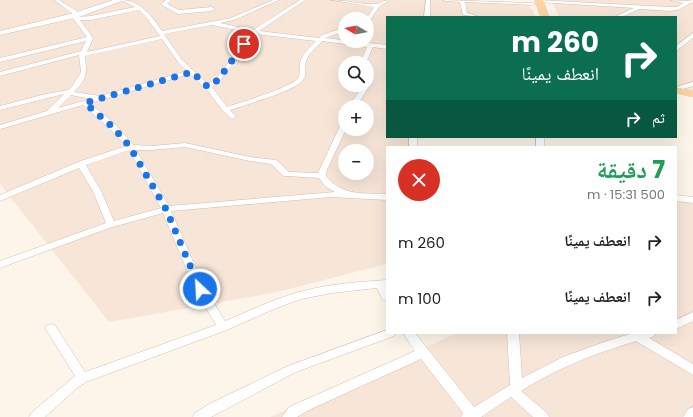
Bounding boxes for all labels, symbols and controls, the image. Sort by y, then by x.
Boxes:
north arrow [338,12,374,48]
map controls [338,12,374,180]
text: 260 m [511,23,599,62]
pin [227,27,261,61]
icon: right [613,32,665,84]
icon: arrive [233,33,255,55]
button: search [338,56,374,92]
text: انعطف يمينًا [522,61,599,86]
button: + [338,100,374,136]
text: ثم [652,107,665,128]
icon: right [622,108,644,130]
button: − [338,144,374,180]
text: 7 دقيقة [597,153,665,186]
button: close [398,159,440,201]
text: 500 m · 15:31 [587,185,665,204]
text: انعطف يمينًا [564,230,631,251]
icon: right [643,231,665,253]
text: 260 m [398,232,445,253]
position arrow [179,268,221,310]
text: انعطف يمينًا [564,286,631,307]
icon: right [643,287,665,309]
text: 100 m [398,288,441,309]

